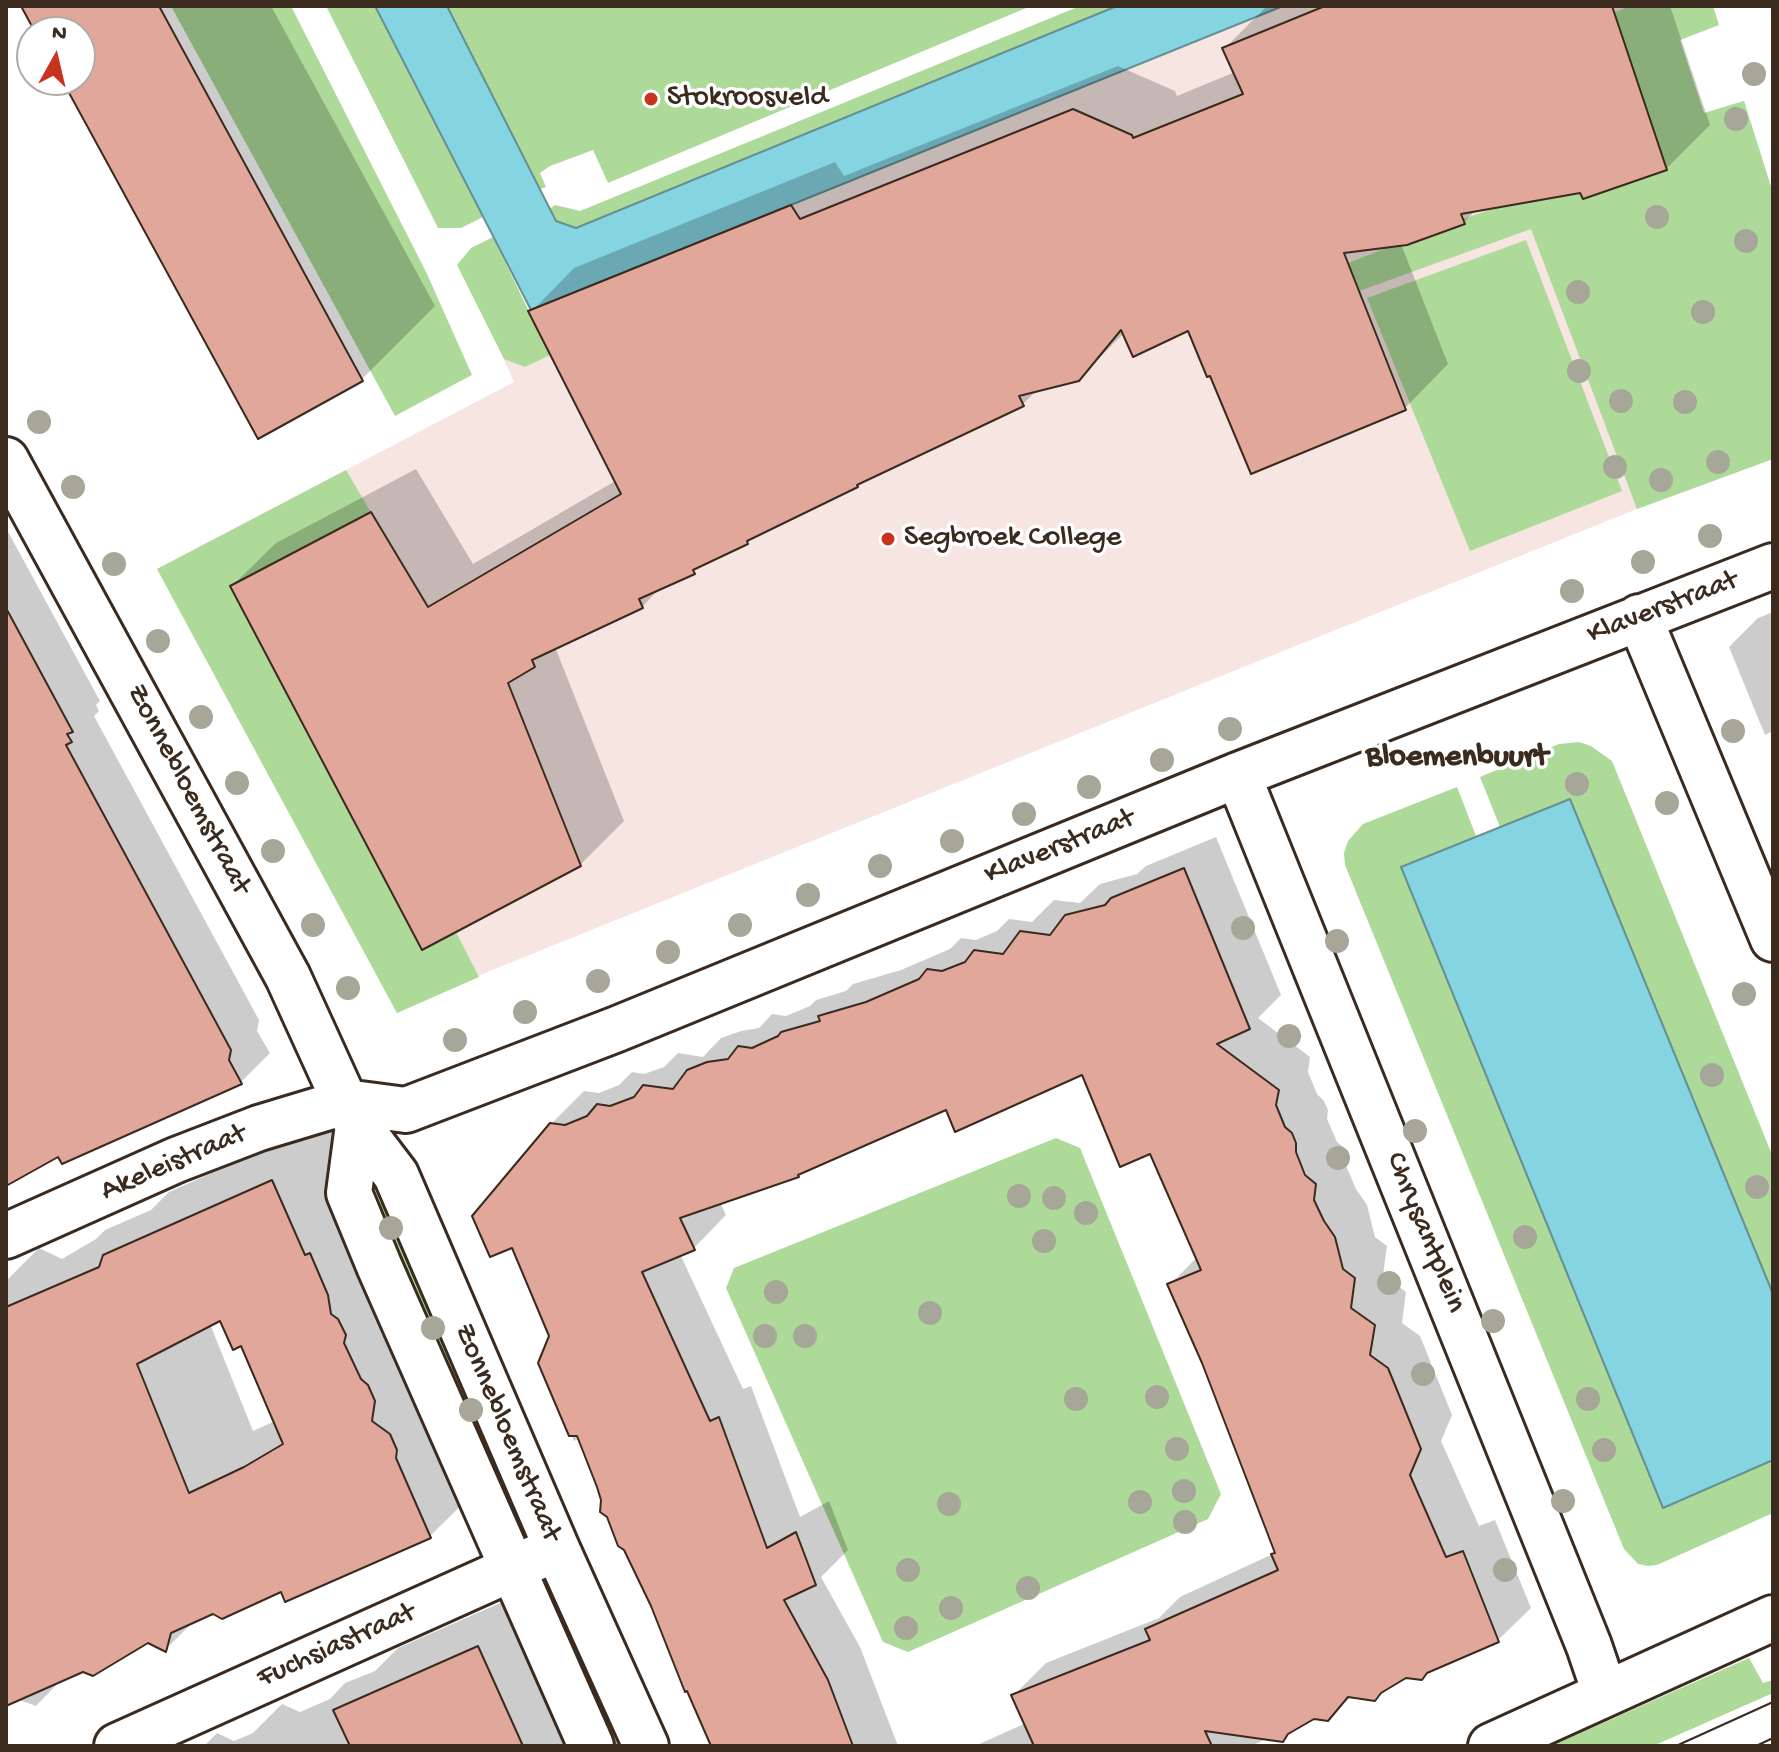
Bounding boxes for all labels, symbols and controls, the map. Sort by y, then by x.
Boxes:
north arrow [16,16,96,96]
text: N [50,20,68,48]
place label: Stokroosveld [667,81,828,117]
marker: Stokroosveld [642,90,660,108]
place label: Segbroek College [904,521,1122,557]
marker: Segbroek College [879,530,897,548]
street label: Klaverstraat [1583,564,1743,654]
street label: Zonnebloemstraat [116,679,258,901]
district label: Bloemenbuurt [1366,740,1548,778]
street label: Klaverstraat [980,802,1140,894]
street label: Akeleistraat [96,1117,252,1211]
street label: Chrysantplein [1376,1148,1472,1318]
street label: Zonnebloemstraat [444,1319,568,1547]
street label: Fuchsiastraat [252,1596,422,1698]

